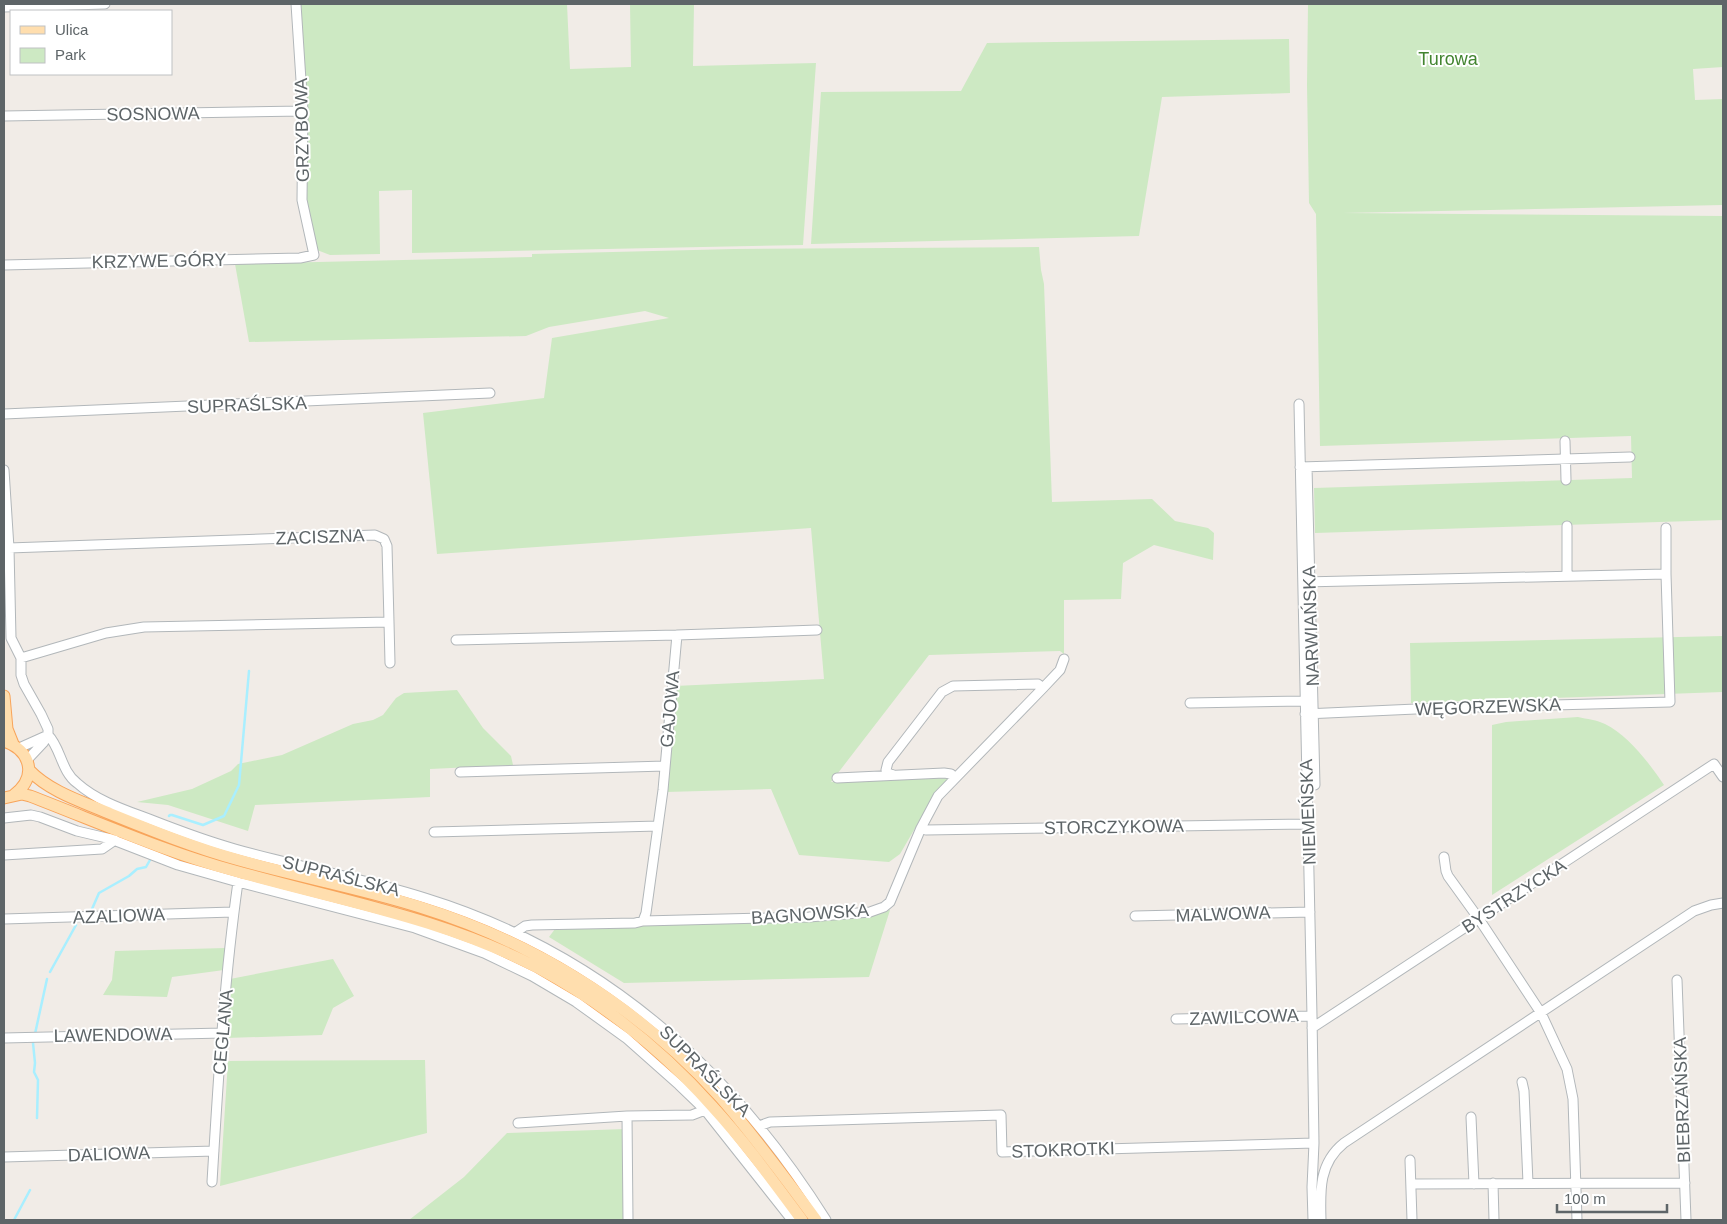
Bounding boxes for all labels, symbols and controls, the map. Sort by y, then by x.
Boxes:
legend [10,10,172,75]
text: Ulica [55,21,89,38]
text: Park [55,46,86,63]
park label: Turowa [1418,49,1479,69]
street label: GRZYBOWA [291,78,313,182]
street label: SOSNOWA [106,103,200,125]
street label: KRZYWE GÓRY [91,249,227,272]
street label: SUPRAŚLSKA [187,392,307,417]
street label: ZACISZNA [275,525,365,549]
street label: NARWIAŃSKA [1299,565,1323,687]
street label: GAJOWA [657,670,683,748]
street label: WĘGORZEWSKA [1415,694,1561,720]
street label: NIEMEŃSKA [1296,759,1320,865]
street label: STORCZYKOWA [1044,816,1184,838]
street label: SUPRAŚLSKA [280,851,402,900]
street label: BYSTRZYCKA [1458,855,1570,937]
street label: BAGNOWSKA [750,900,870,928]
street label: MALWOWA [1175,902,1271,926]
street label: AZALIOWA [72,904,166,928]
street label: CEGLANA [209,988,237,1076]
street label: ZAWILCOWA [1189,1005,1299,1029]
street label: SUPRAŚLSKA [655,1021,755,1121]
street label: LAWENDOWA [53,1024,173,1046]
street label: BIEBRZAŃSKA [1670,1037,1694,1163]
street label: STOKROTKI [1011,1138,1115,1162]
street label: DALIOWA [67,1143,151,1165]
scale bar [1557,1182,1667,1214]
text: 100 m [1564,1190,1606,1207]

